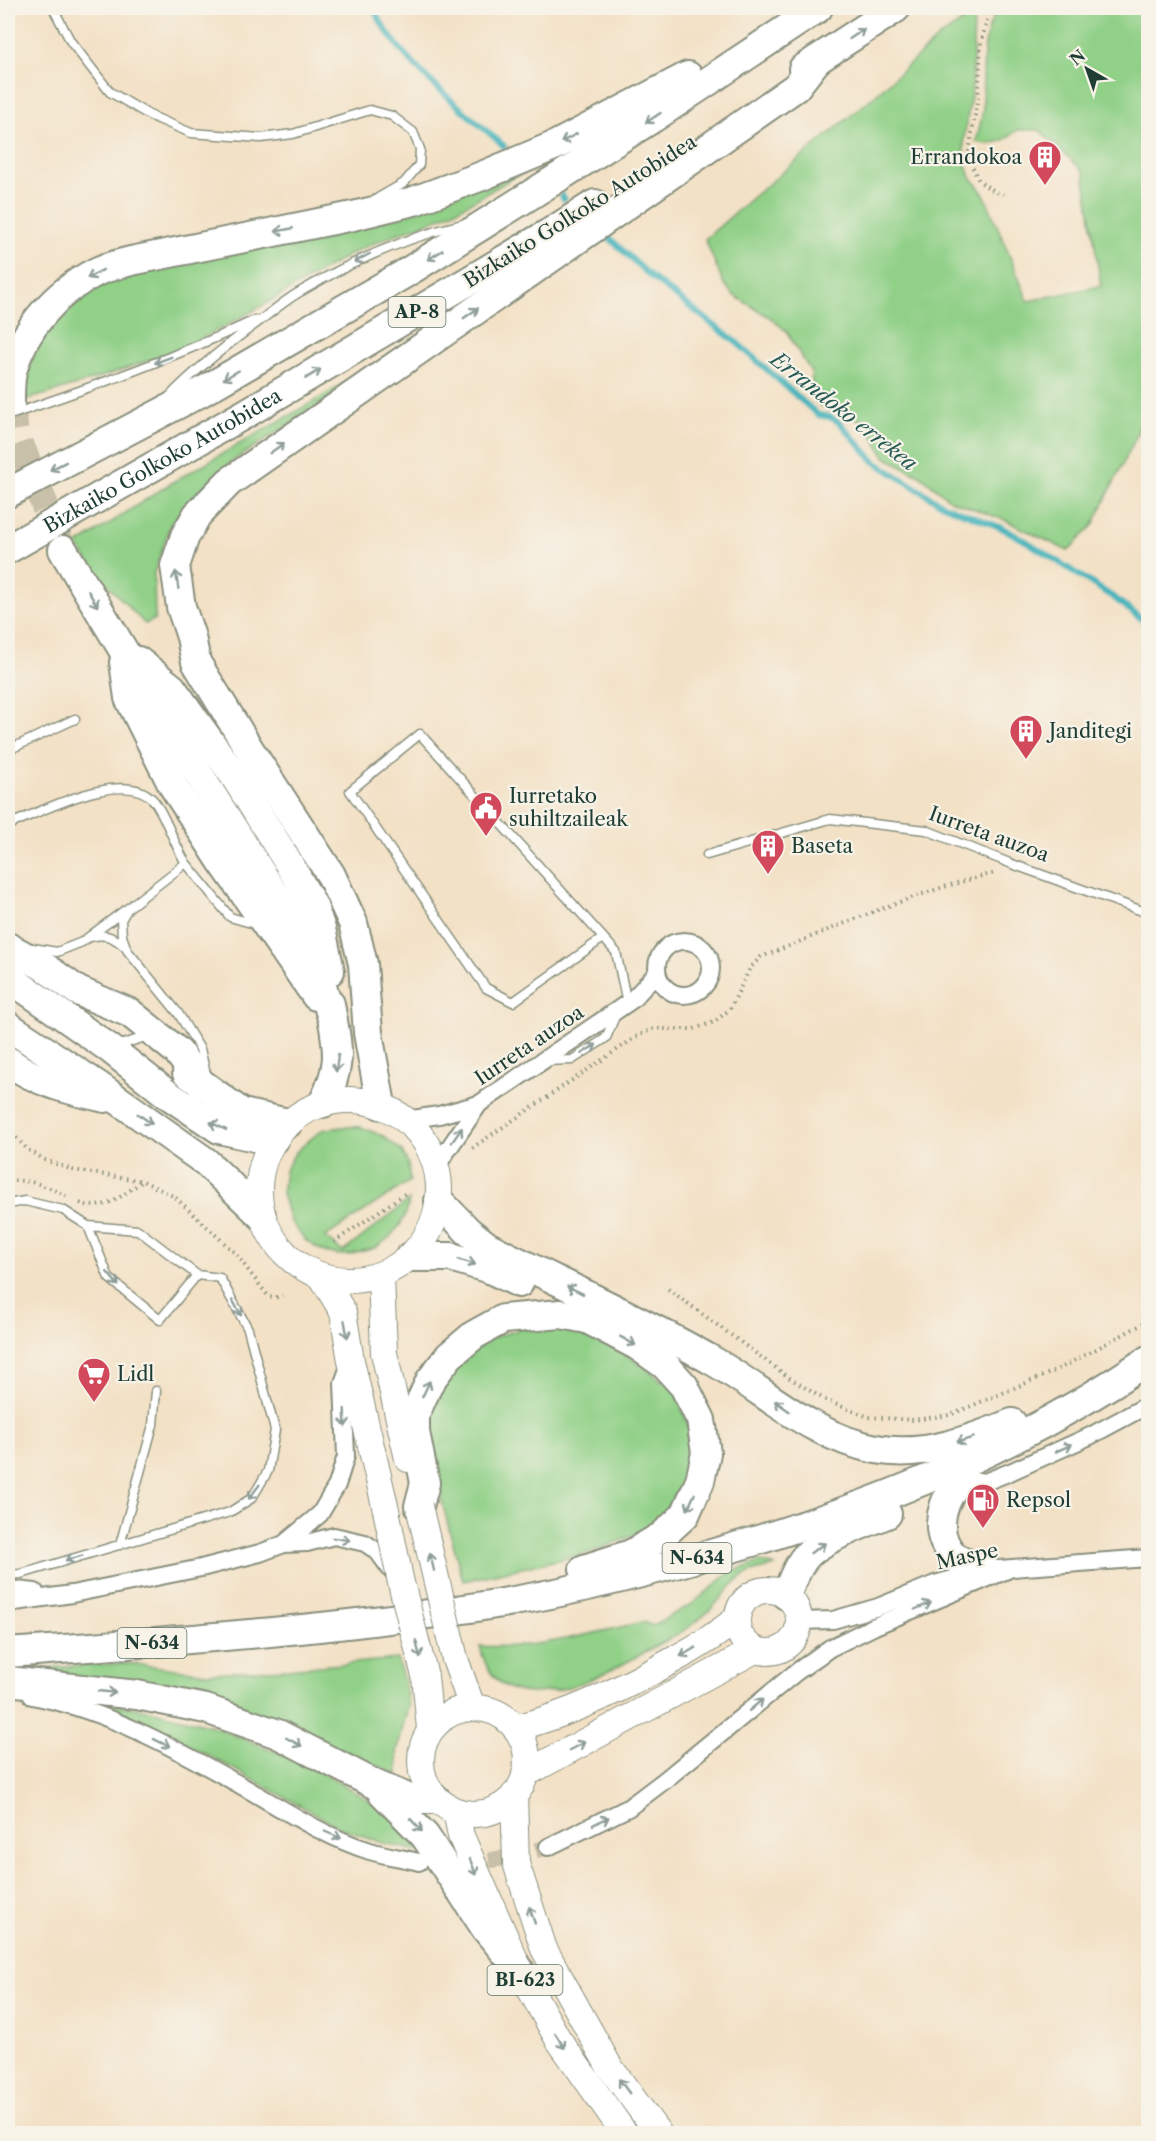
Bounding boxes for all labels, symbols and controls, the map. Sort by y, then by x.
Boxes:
one-way arrow [848,28,864,40]
north arrow [1057,39,1117,99]
text: N [1066,45,1089,70]
one-way arrow [645,112,662,124]
street label: Bizkaiko Golkoko Autobidea [459,129,701,293]
one-way arrow [560,133,578,144]
building icon: Errandokoa [1027,139,1063,186]
place label: Errandokoa [910,145,1022,169]
one-way arrow [275,225,295,236]
one-way arrow [427,250,444,262]
one-way arrow [354,253,372,265]
one-way arrow [87,268,104,280]
road number: AP-8 [388,297,446,327]
one-way arrow [462,307,479,319]
water label: Errandoko errekea [764,345,923,476]
one-way arrow [155,355,173,366]
one-way arrow [304,367,321,379]
one-way arrow [223,370,240,382]
street label: Bizkaiko Golkoko Autobidea [39,383,286,538]
one-way arrow [268,442,284,454]
one-way arrow [50,461,68,473]
one-way arrow [171,571,182,591]
one-way arrow [87,590,99,607]
building icon: Janditegi [1008,713,1044,760]
place label: Janditegi [1046,719,1132,743]
place label: Iurretako suhiltzaileak [509,784,629,831]
public building icon: Iurretako suhiltzaileak [468,790,504,837]
street label: Iurreta auzoa [926,801,1053,867]
building icon: Baseta [750,828,786,875]
place label: Baseta [791,834,853,858]
street label: Iurreta auzoa [470,1000,588,1090]
one-way arrow [580,1042,597,1054]
one-way arrow [331,1053,342,1073]
one-way arrow [137,1113,153,1125]
one-way arrow [209,1120,227,1132]
one-way arrow [451,1128,463,1144]
one-way arrow [457,1257,476,1268]
one-way arrow [105,1270,119,1286]
one-way arrow [567,1284,585,1296]
one-way arrow [232,1299,243,1317]
one-way arrow [341,1319,352,1339]
one-way arrow [619,1335,636,1347]
supermarket icon: Lidl [76,1356,112,1403]
place label: Lidl [117,1362,154,1386]
one-way arrow [421,1380,433,1398]
one-way arrow [774,1400,790,1412]
one-way arrow [339,1407,350,1427]
one-way arrow [956,1435,975,1446]
one-way arrow [1055,1442,1073,1453]
fuel station icon: Repsol [965,1482,1001,1529]
one-way arrow [248,1484,261,1500]
place label: Repsol [1006,1488,1071,1512]
one-way arrow [684,1492,696,1510]
one-way arrow [331,1533,350,1544]
street label: Maspe [934,1538,1000,1574]
one-way arrow [809,1542,826,1554]
road number: N-634 [662,1543,732,1573]
one-way arrow [426,1552,437,1572]
one-way arrow [65,1553,84,1564]
one-way arrow [913,1600,931,1611]
road number: N-634 [118,1628,186,1658]
one-way arrow [413,1639,424,1658]
one-way arrow [680,1646,697,1658]
one-way arrow [97,1686,117,1697]
one-way arrow [748,1698,763,1712]
one-way arrow [285,1737,303,1749]
one-way arrow [152,1738,170,1750]
one-way arrow [568,1740,585,1752]
one-way arrow [591,1815,609,1827]
one-way arrow [408,1817,422,1832]
one-way arrow [324,1830,342,1842]
one-way arrow [468,1857,479,1875]
one-way arrow [526,1906,537,1925]
road number: BI-623 [488,1965,562,1995]
one-way arrow [555,2032,567,2049]
one-way arrow [618,2079,630,2095]

